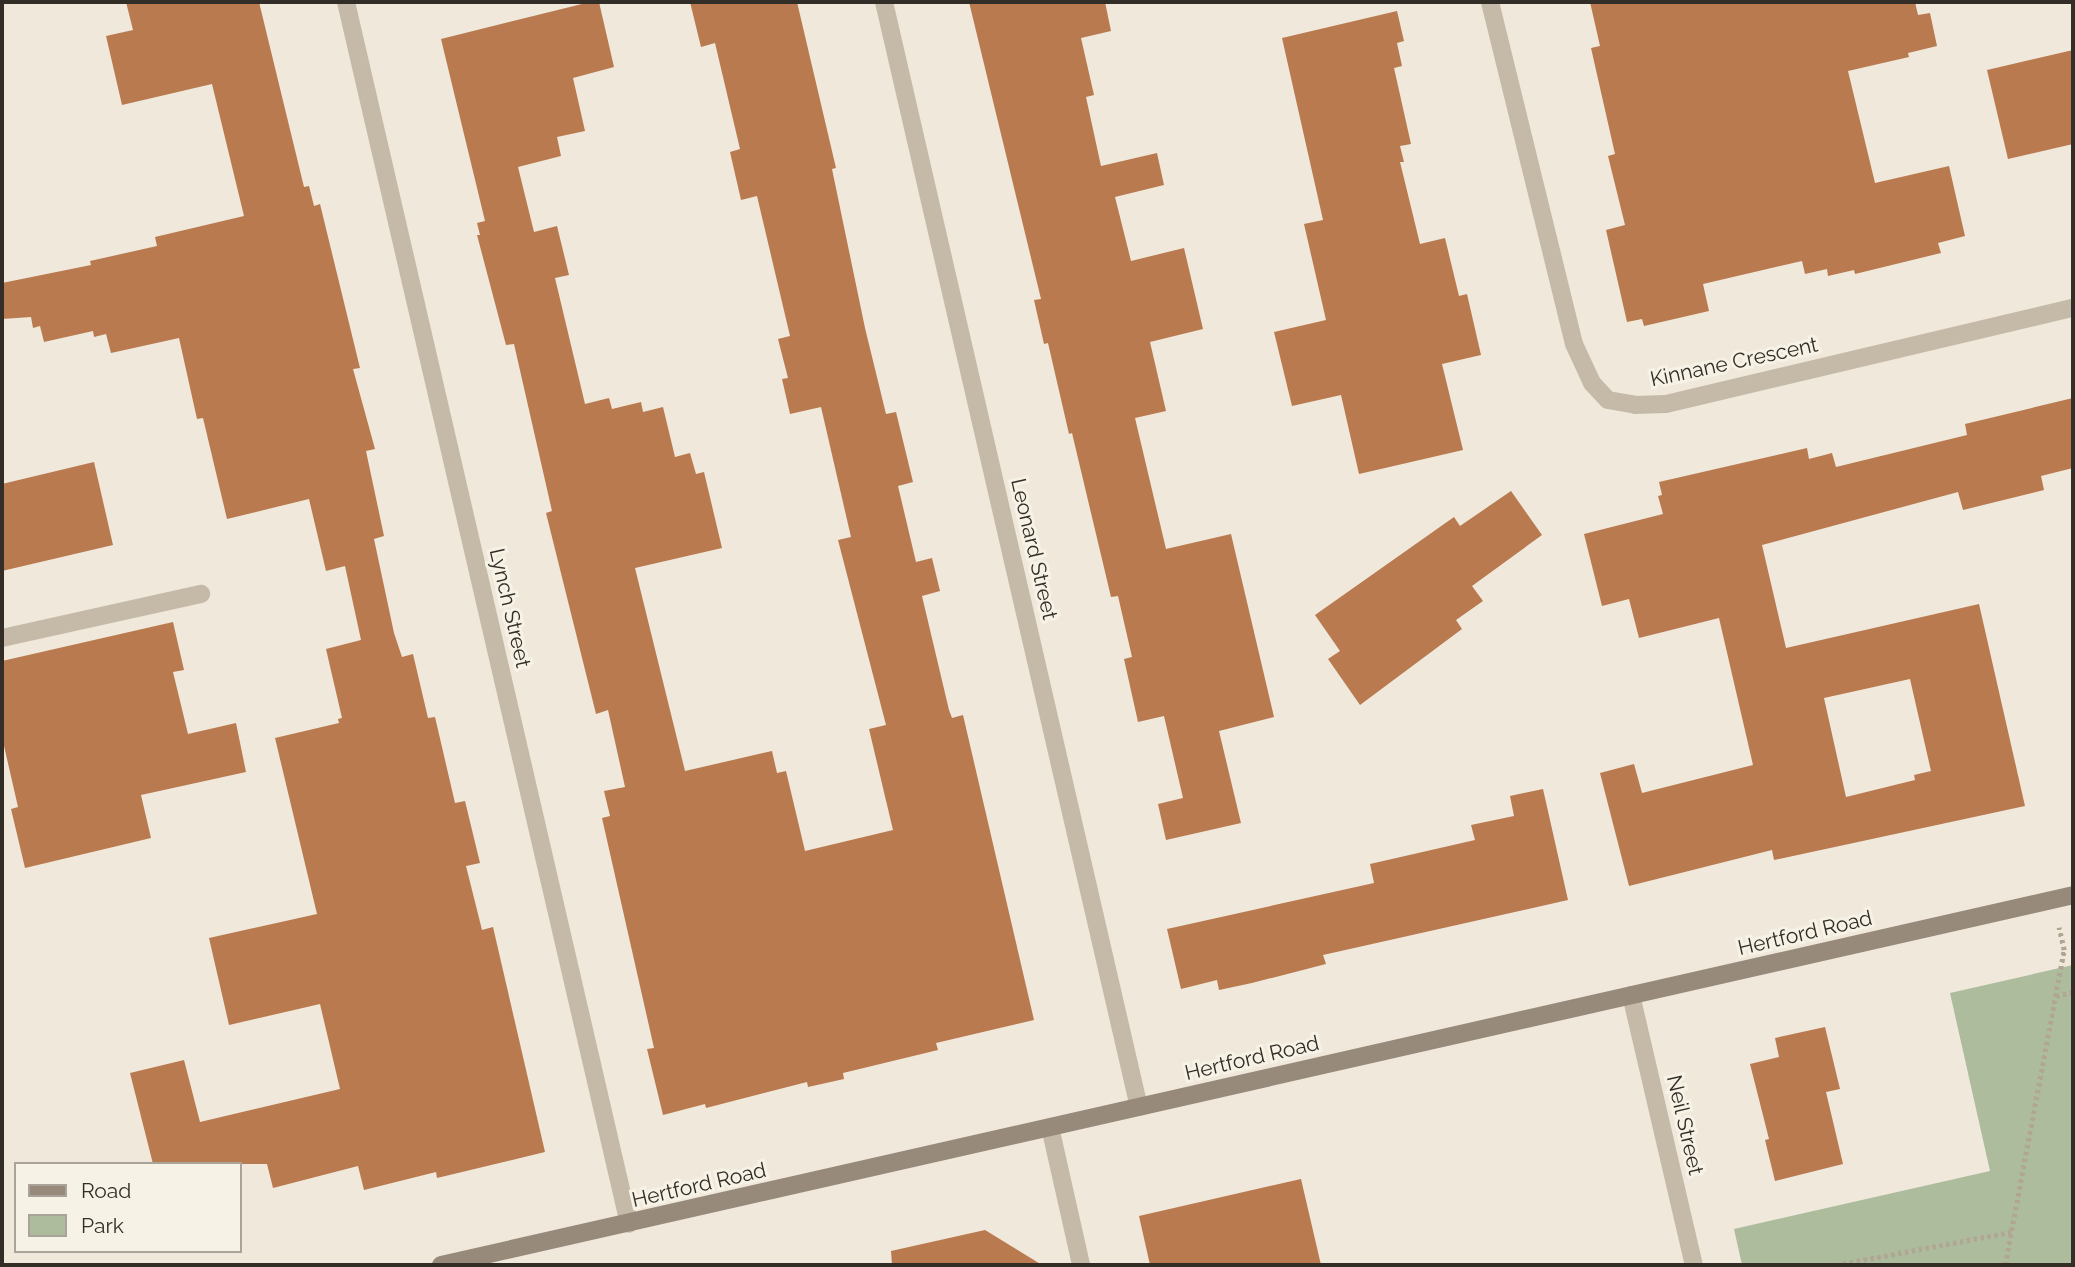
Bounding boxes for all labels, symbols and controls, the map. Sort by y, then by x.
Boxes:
street label: Kinnane Crescent [1648,332,1820,392]
street label: Leonard Street [1006,476,1062,622]
street label: Lynch Street [484,546,536,670]
street label: Hertford Road [1735,905,1875,961]
street label: Hertford Road [1182,1030,1322,1086]
street label: Neil Street [1661,1072,1709,1178]
street label: Hertford Road [629,1157,769,1213]
legend [14,1162,242,1253]
text: Road [81,1178,131,1203]
text: Park [81,1213,124,1238]

